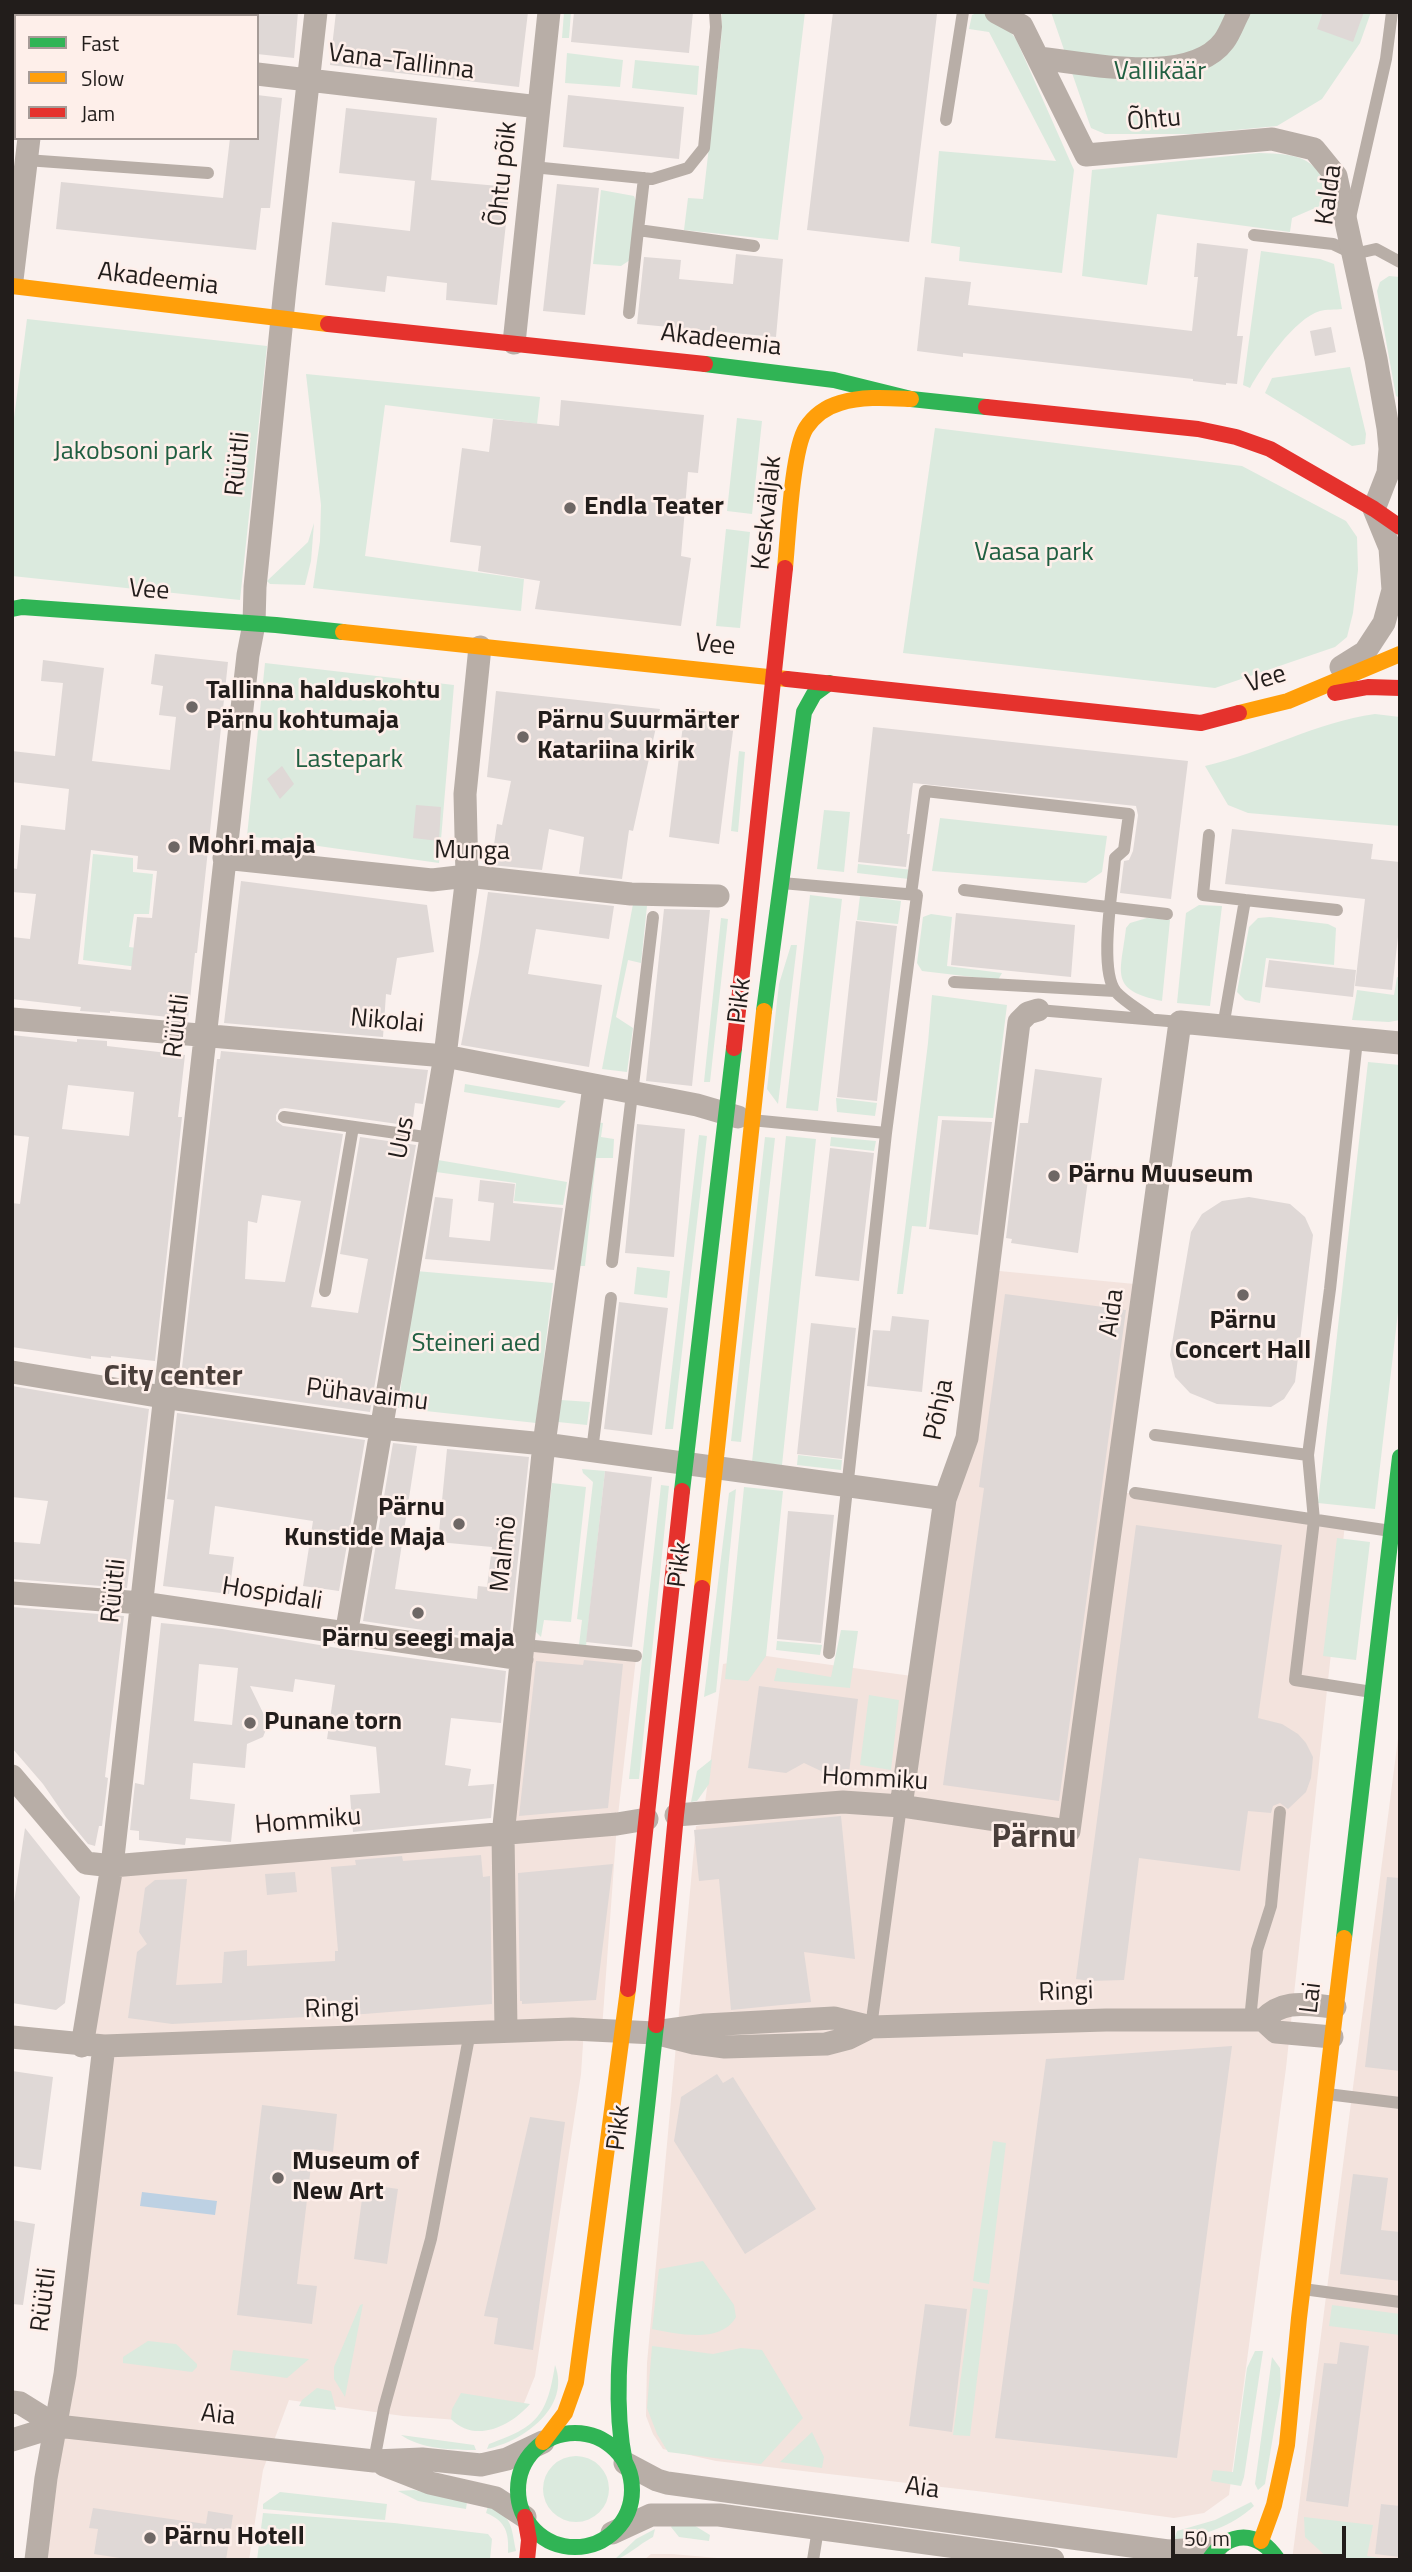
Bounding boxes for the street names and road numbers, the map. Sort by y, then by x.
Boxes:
street label: Vana-Tallinna [326,39,476,87]
street label: Õhtu [1126,103,1182,139]
street label: Õhtu põik [483,120,525,228]
street label: Kalda [1310,163,1350,227]
street label: Akadeemia [96,257,220,303]
street label: Akadeemia [659,318,783,364]
street label: Rüütli [220,430,258,498]
street label: Keskväljak [746,454,790,572]
street label: Vee [128,574,170,608]
street label: Vee [693,628,737,664]
street label: Vee [1242,659,1290,701]
street label: Munga [434,836,510,868]
street label: Pikk [723,976,759,1026]
street label: Rüütli [159,992,197,1060]
street label: Nikolai [349,1003,425,1041]
street label: Uus [384,1114,422,1162]
street label: Aida [1094,1287,1132,1339]
street label: Pühavaimu [304,1373,430,1419]
street label: Põhja [919,1377,961,1443]
street label: Malmö [485,1514,525,1594]
street label: Pikk [663,1540,699,1590]
street label: Rüütli [96,1557,134,1625]
street label: Hospidali [220,1572,324,1618]
street label: Hommiku [821,1762,929,1798]
street label: Hommiku [254,1802,362,1842]
street label: Ringi [1038,1976,1094,2010]
street label: Lai [1295,1981,1329,2015]
street label: Ringi [304,1993,360,2027]
street label: Pikk [602,2103,638,2153]
street label: Rüütli [26,2266,64,2334]
street label: Aia [199,2399,237,2433]
street label: Aia [903,2471,941,2507]

